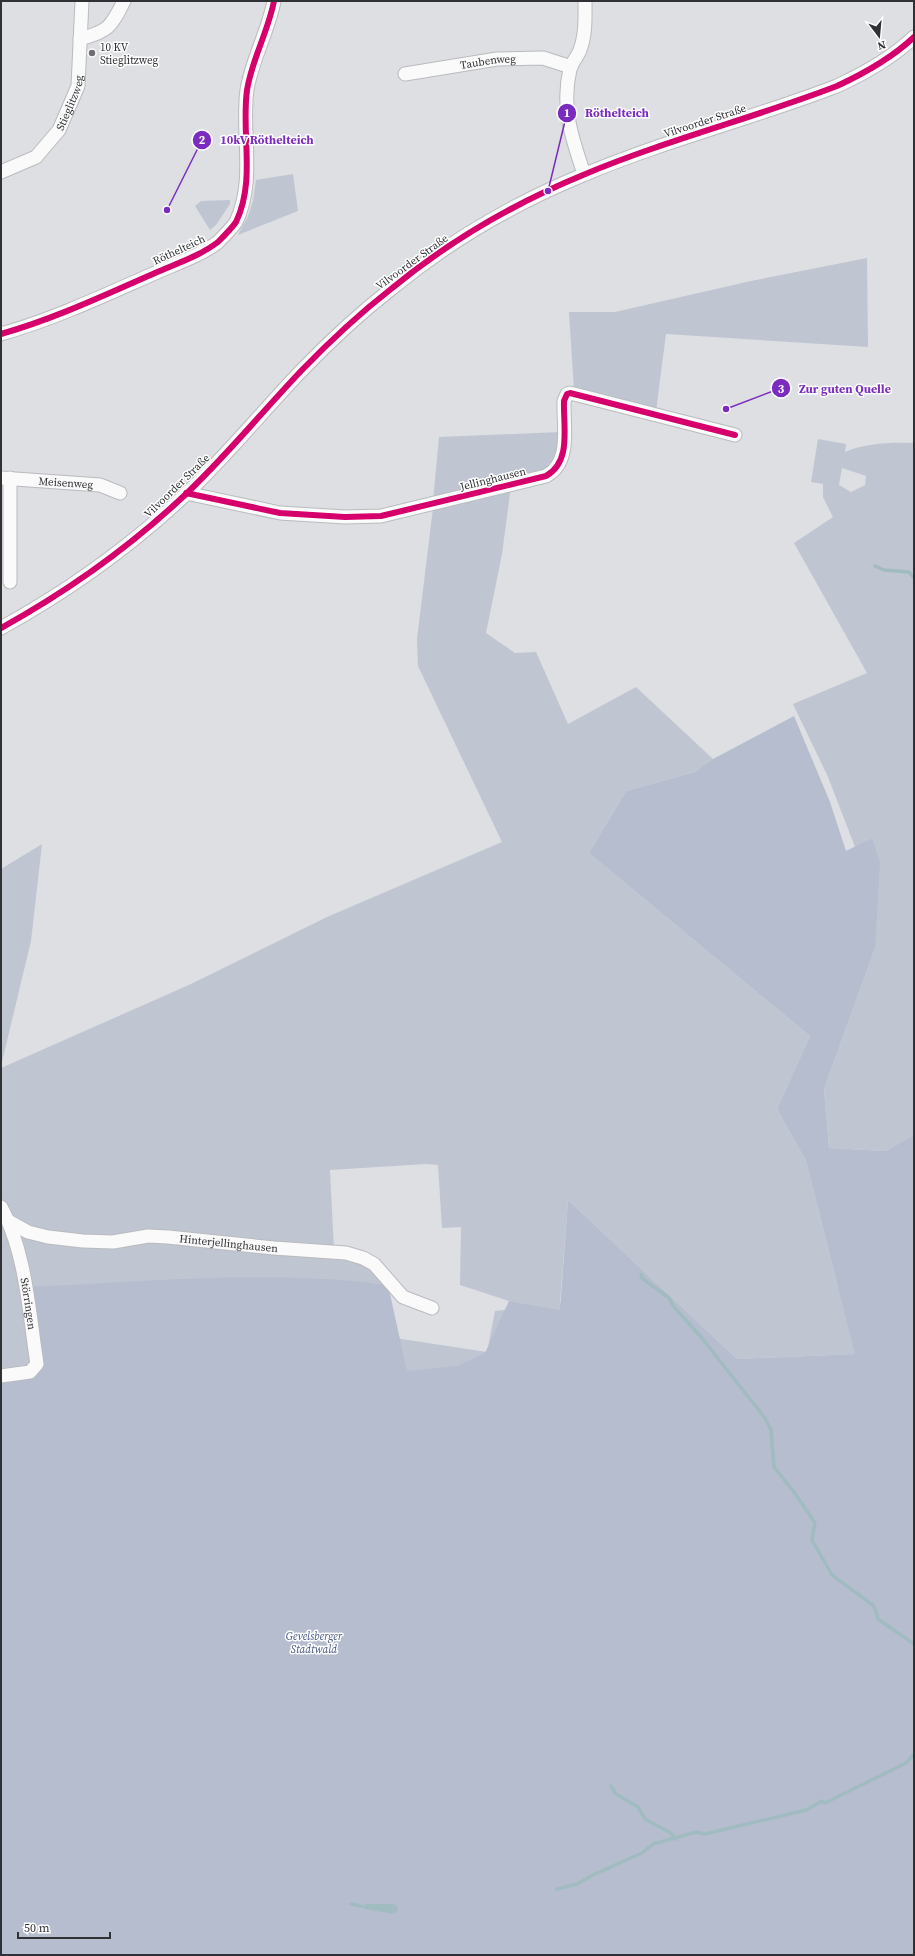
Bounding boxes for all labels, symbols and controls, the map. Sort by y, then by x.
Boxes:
north arrow [859,16,899,56]
text: N [876,37,888,53]
place label: 10 KV Stieglitzweg [100,40,159,68]
marker: 10 KV Stieglitzweg [87,48,97,58]
street label: Taubenweg [459,51,516,72]
street label: Stieglitzweg [52,75,86,133]
street label: Vilvoorder Straße [662,100,749,141]
callout: Röthelteich [557,101,657,125]
text: 1 [564,105,570,121]
text: Röthelteich [585,105,650,121]
callout: 10kV Röthelteich [192,128,321,152]
text: 2 [199,132,206,148]
text: 10kV Röthelteich [220,132,314,148]
street label: Vilvoorder Straße [373,230,451,293]
street label: Röthelteich [150,231,208,269]
callout: Zur guten Quelle [771,376,899,400]
text: 3 [778,381,785,397]
text: Zur guten Quelle [799,381,891,397]
street label: Vilvoorder Straße [141,451,213,521]
street label: Jellinghausen [458,464,528,495]
street label: Meisenweg [38,473,94,492]
street label: Hinterjellinghausen [179,1231,279,1256]
street label: Störringen [17,1276,40,1331]
park label: Gevelsberger Stadtwald [286,1629,343,1657]
scale bar [18,1914,110,1940]
text: 50 m [24,1920,50,1936]

